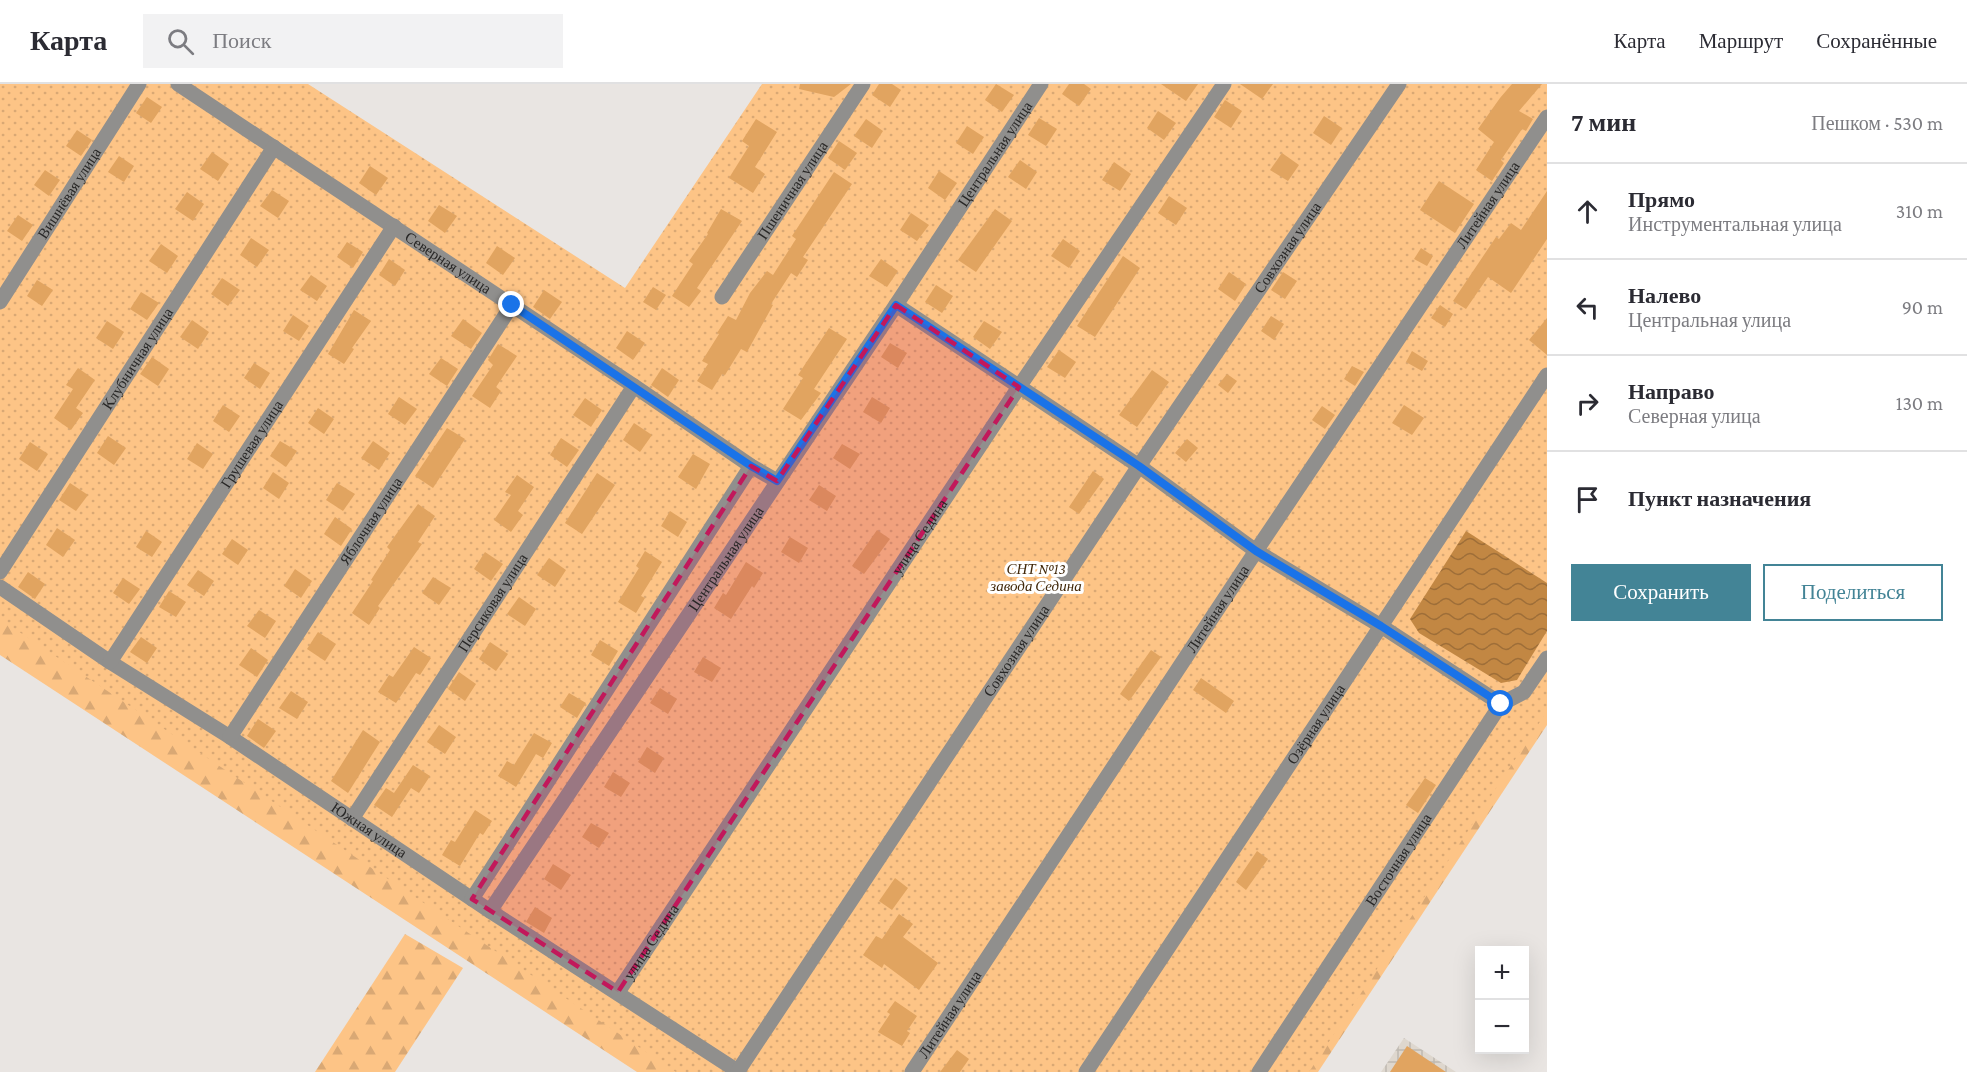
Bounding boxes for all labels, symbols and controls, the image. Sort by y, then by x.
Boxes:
search box [143,14,563,68]
text: Карта [30,25,107,56]
icon: search [164,25,197,58]
text: Поиск [212,28,271,53]
text: Карта [1614,29,1666,53]
text: Маршрут [1699,29,1783,53]
text: Сохранённые [1816,29,1937,53]
street label: Центральная улица [955,98,1036,210]
text: 7 мин [1571,108,1636,137]
text: Пешком · 530 m [1811,112,1943,134]
street label: Пшеничная улица [754,138,831,242]
street label: Вишнёвая улица [34,145,104,242]
street label: Литейная улица [1453,158,1523,251]
text: Прямо [1628,187,1695,212]
icon: ahead [1571,195,1604,228]
street label: Совхозная улица [1251,199,1324,296]
text: 310 m [1896,200,1943,222]
text: Инструментальная улица [1628,213,1842,235]
street label: Северная улица [402,229,494,297]
text: Налево [1628,283,1701,308]
route end [498,291,524,317]
icon: left [1571,291,1604,324]
text: 90 m [1902,296,1943,318]
street label: Клубничная улица [99,304,176,412]
text: Центральная улица [1628,309,1791,331]
text: Направо [1628,379,1714,404]
icon: right [1571,387,1604,420]
text: 130 m [1896,392,1943,414]
street label: Грушевая улица [218,397,286,491]
text: Северная улица [1628,405,1761,427]
street label: Яблочная улица [337,474,405,568]
icon: arrive [1571,483,1604,516]
text: Пункт назначения [1628,486,1811,511]
street label: улица Седина [889,496,951,578]
street label: Центральная улица [685,503,767,614]
street label: Персиковая улица [455,550,531,655]
park label: СНТ №13 завода Седина [989,561,1082,594]
street label: Литейная улица [1183,562,1252,655]
button: Сохранить [1571,564,1751,621]
button: Поделиться [1763,564,1943,621]
street label: Совхозная улица [980,602,1053,700]
street label: Озёрная улица [1284,681,1348,767]
route start [1487,690,1513,716]
street label: Южная улица [328,799,410,861]
street label: Восточная улица [1362,810,1435,909]
street label: улица Седина [620,901,682,983]
map controls [1475,946,1529,1054]
button: + [1475,946,1529,1000]
street label: Литейная улица [916,968,985,1061]
button: − [1475,1000,1529,1054]

